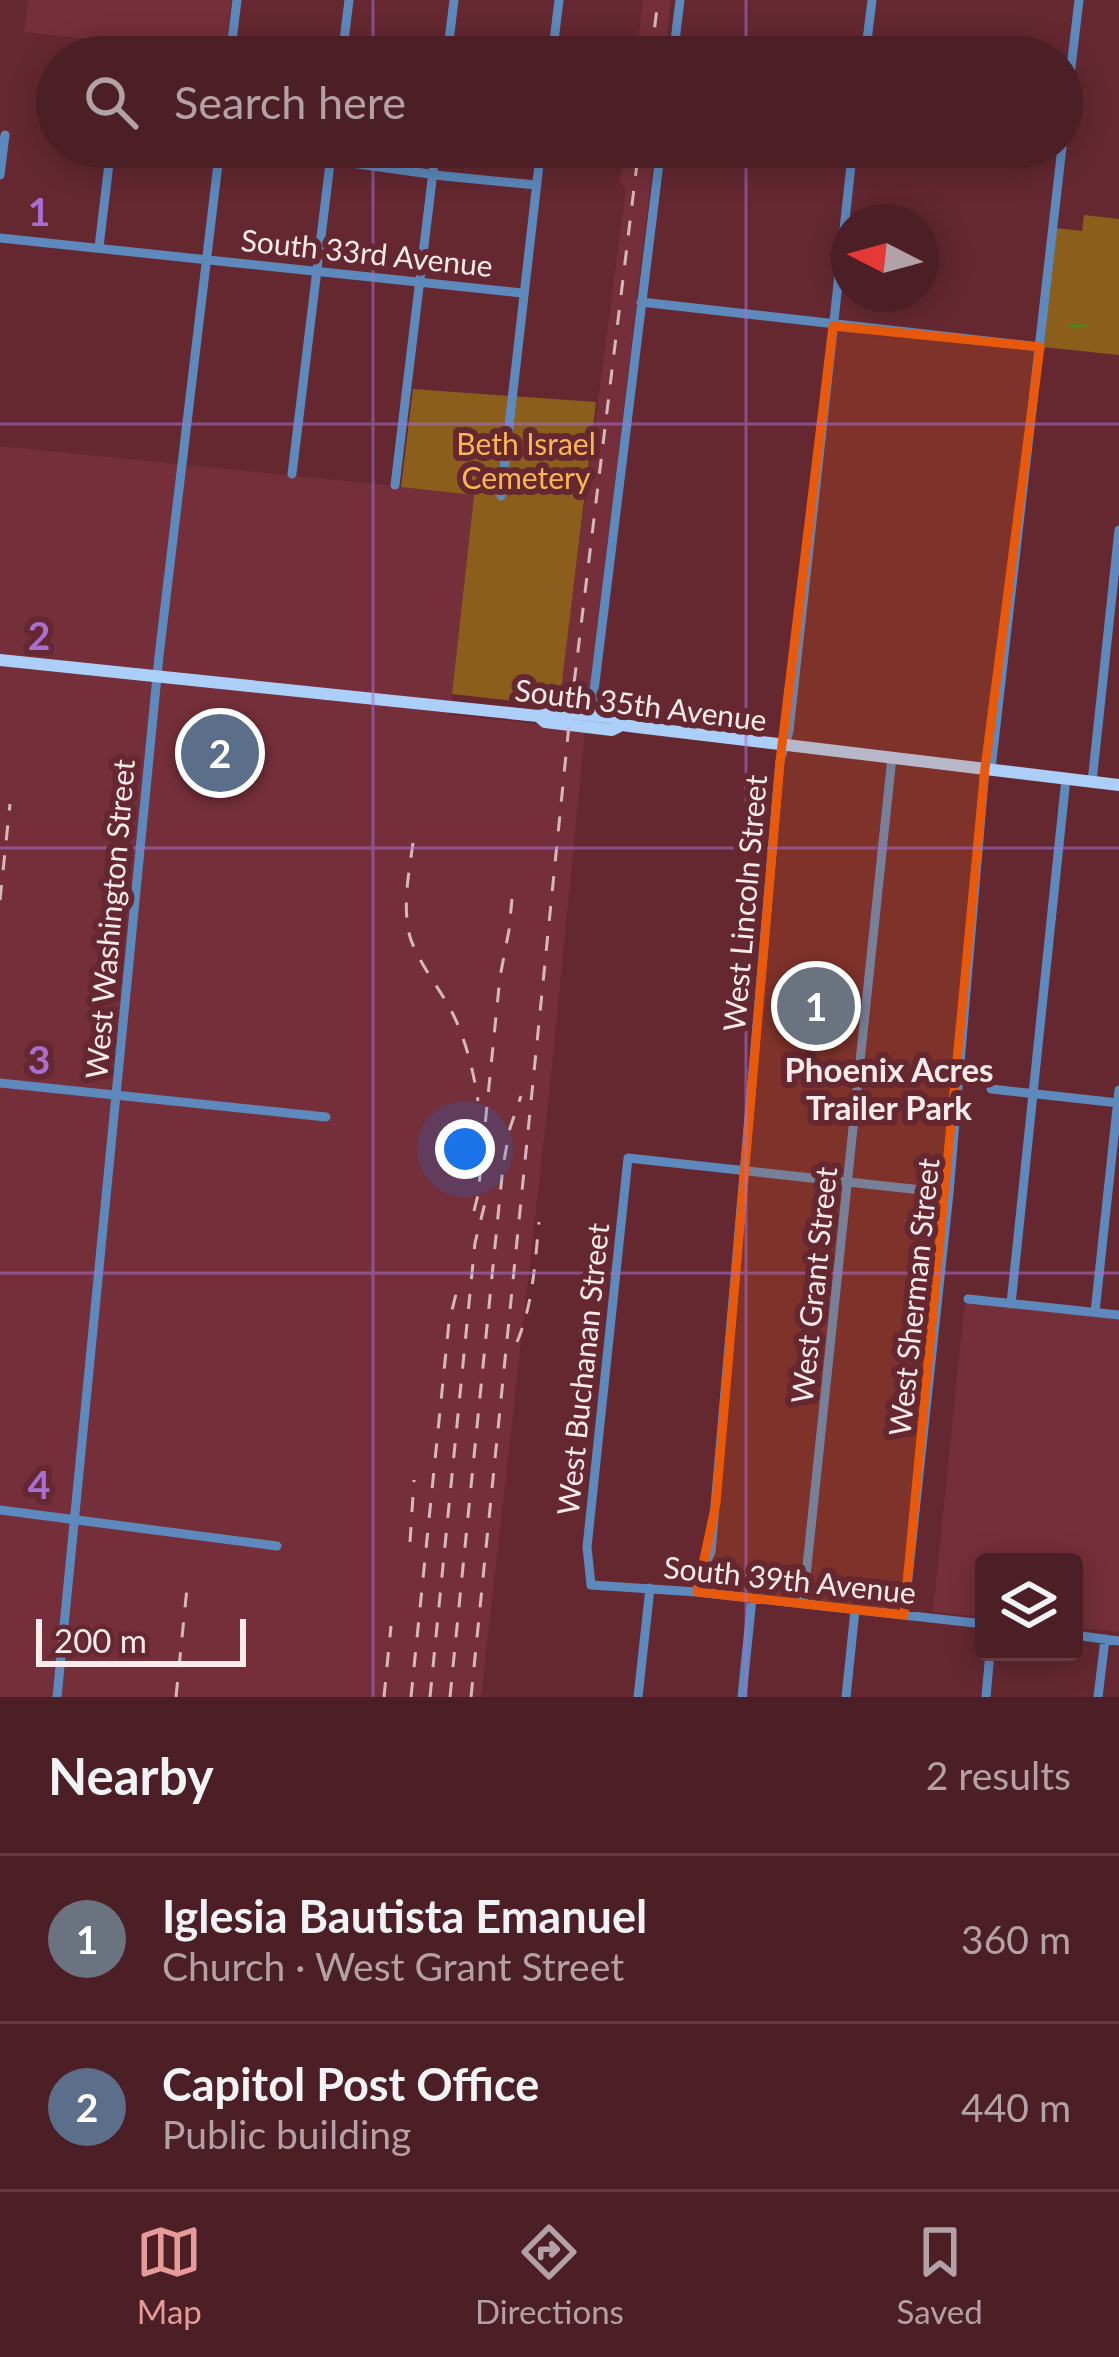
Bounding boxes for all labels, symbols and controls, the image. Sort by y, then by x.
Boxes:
search box [36,36,1083,168]
icon: search [78,69,144,135]
text: Search here [174,75,406,129]
text: 1 [28,188,50,234]
north arrow [831,204,939,312]
street label: South 33rd Avenue [239,221,495,283]
park label: Beth Israel Cemetery [456,425,596,495]
text: 2 [28,612,50,658]
street label: South 35th Avenue [513,671,769,737]
pin: 2 [181,708,259,798]
street label: West Washington Street [77,757,141,1080]
street label: West Lincoln Street [715,773,773,1033]
pin: 1 [777,961,855,1051]
text: 3 [28,1036,50,1082]
district label: Phoenix Acres Trailer Park [784,1049,994,1127]
your location [435,1119,495,1179]
street label: West Sherman Street [881,1156,946,1438]
street label: West Grant Street [783,1165,843,1405]
street label: West Buchanan Street [549,1221,615,1517]
text: 4 [28,1461,50,1507]
street label: South 39th Avenue [662,1548,918,1610]
map controls [975,1553,1083,1661]
button: layers [975,1553,1083,1661]
scale bar [36,1613,246,1666]
text: 200 m [54,1620,147,1660]
text: Nearby [48,1745,214,1806]
text: 2 results [926,1752,1071,1798]
text: Iglesia Bautista Emanuel [162,1889,647,1943]
text: 1 [76,1916,98,1962]
text: 360 m [961,1916,1071,1962]
text: Church · West Grant Street [162,1943,624,1989]
text: Capitol Post Office [162,2057,539,2111]
text: 2 [76,2084,98,2130]
text: 440 m [961,2084,1071,2130]
text: Public building [162,2111,411,2157]
tab: Map [136,2219,202,2331]
tab: Directions [475,2219,624,2331]
tab: Saved [896,2219,983,2331]

